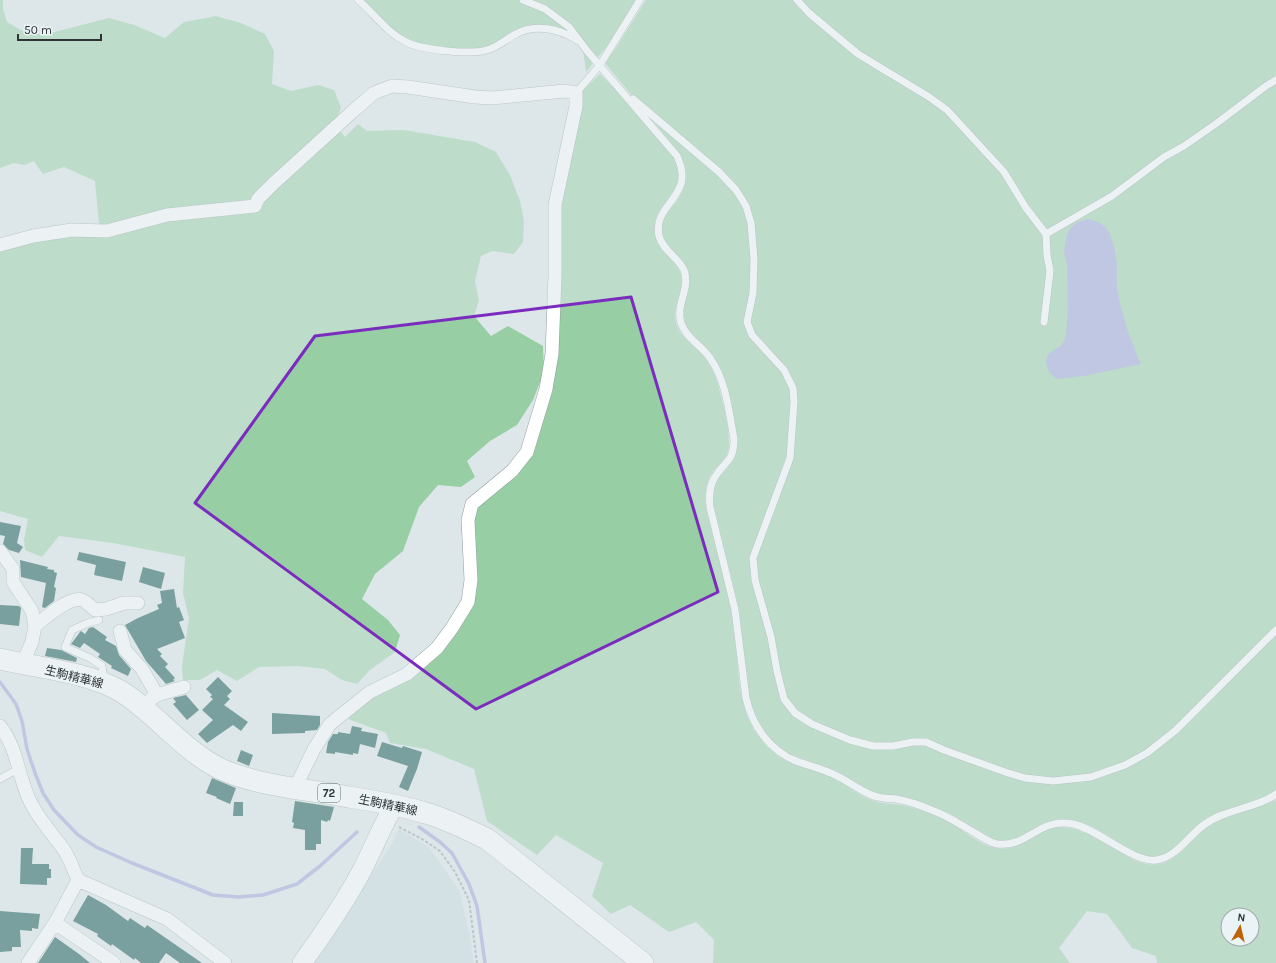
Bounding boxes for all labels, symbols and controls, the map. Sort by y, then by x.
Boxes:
scale bar [18,16,101,42]
text: 50 m [24,23,52,37]
street label: 生駒精華線 [43,663,105,691]
road number: 72 [318,784,340,802]
street label: 生駒精華線 [357,792,419,818]
north arrow [1220,907,1260,947]
text: N [1237,911,1246,925]

